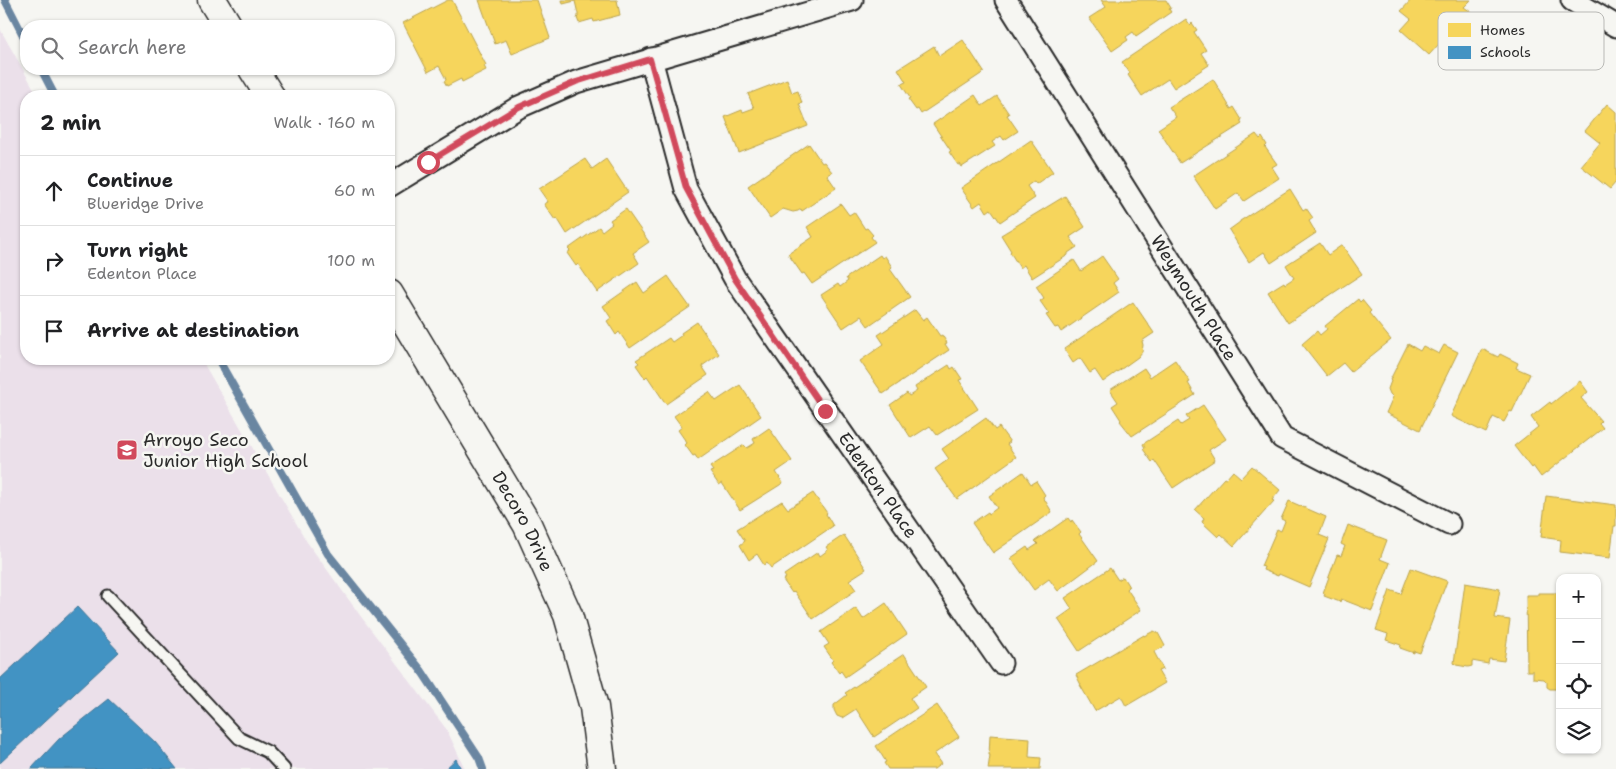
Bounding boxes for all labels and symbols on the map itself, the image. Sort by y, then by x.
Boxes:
legend [1438,12,1604,70]
text: Homes [1480,21,1525,39]
text: Schools [1480,43,1531,61]
route start [417,151,440,174]
street label: Weymouth Place [1145,230,1242,365]
route end [814,400,837,423]
street label: Edenton Place [833,427,923,543]
place label: Arroyo Seco Junior High School [143,428,308,473]
school or university icon: Arroyo Seco Junior High School [115,438,139,462]
street label: Decoro Drive [486,467,559,575]

